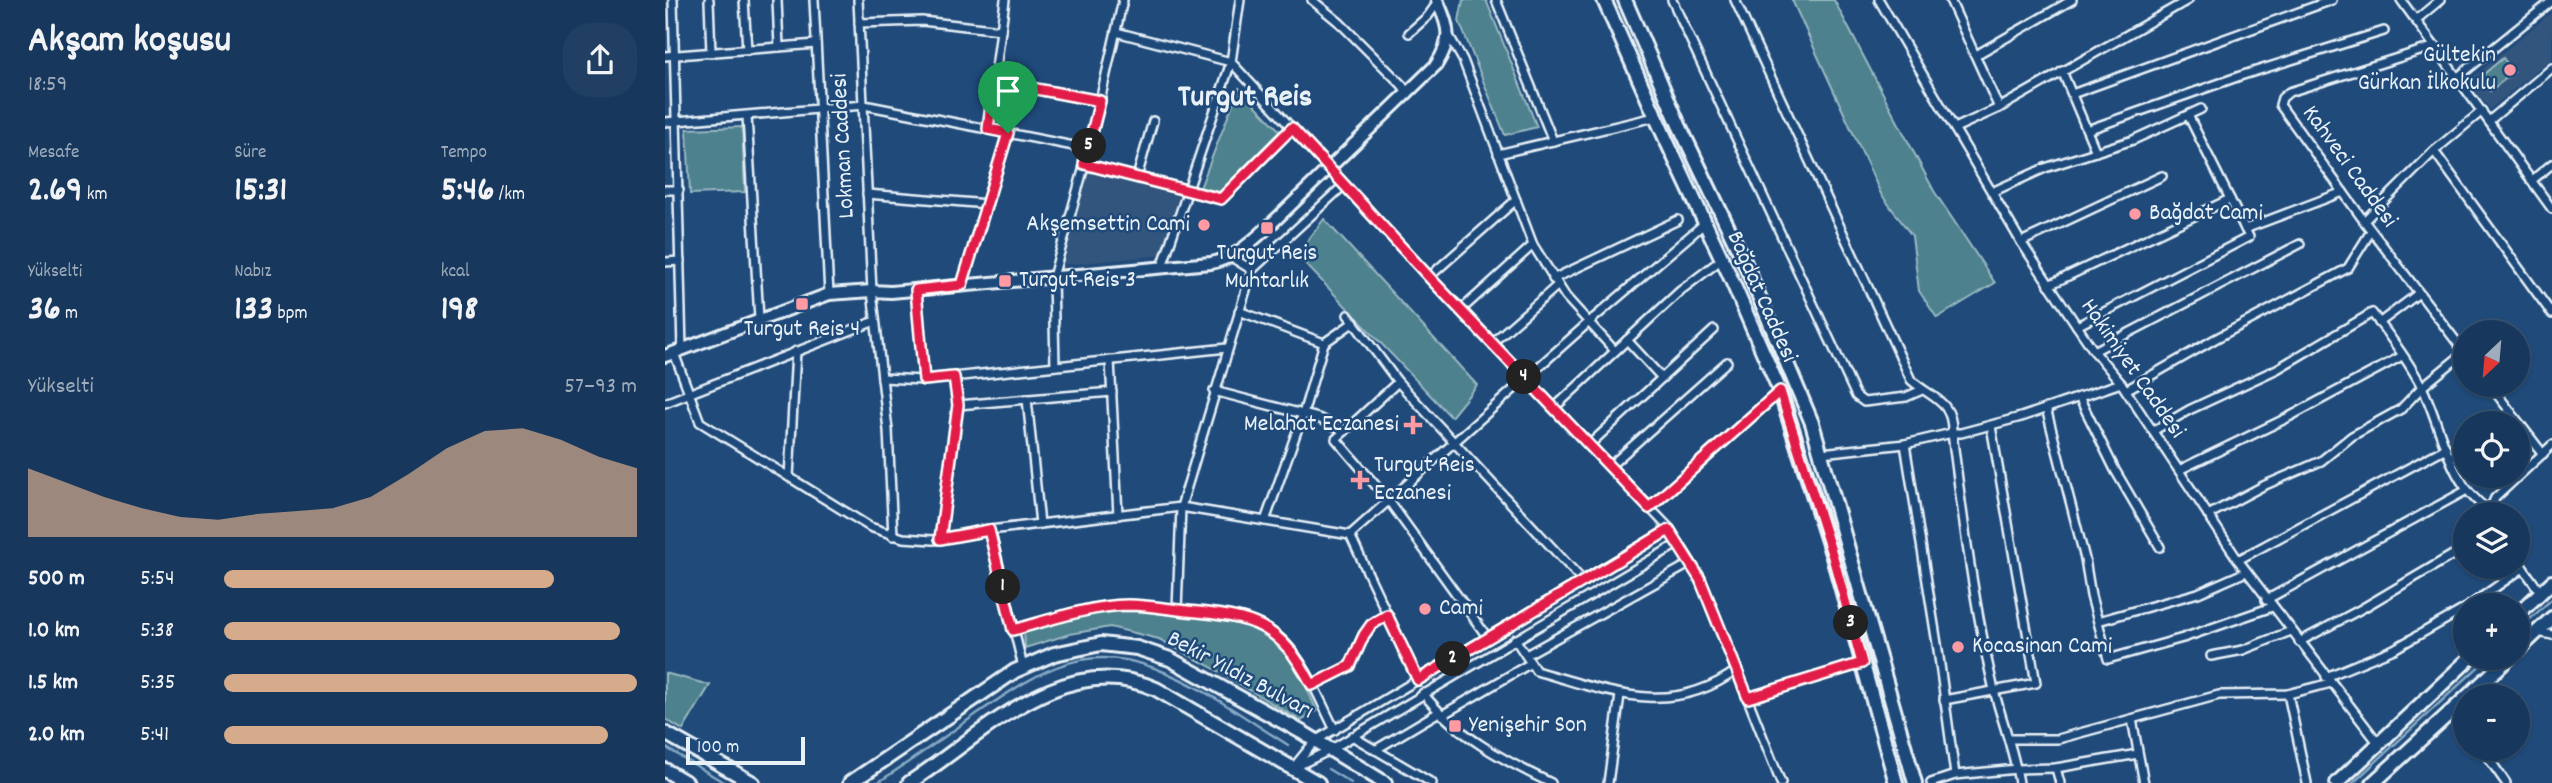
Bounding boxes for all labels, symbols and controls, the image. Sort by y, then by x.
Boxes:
text: Akşam koşusu [28,15,231,70]
button: share [563,23,637,97]
place label: Gültekin Gürkan İlkokulu [2358,39,2496,101]
pin [978,61,1038,133]
marker: Gültekin Gürkan İlkokulu [2502,62,2518,78]
text: 18:59 [28,69,67,102]
icon: arrive [989,72,1027,110]
street label: Lokman Caddesi [823,73,865,219]
district label: Turgut Reis [1178,76,1312,122]
street label: Kahveci Caddesi [2293,99,2405,235]
pin: 5 [1071,128,1107,164]
text: 5 [1084,132,1093,159]
text: Mesafe [28,140,79,167]
text: Süre [234,140,266,167]
text: Tempo [441,140,487,167]
text: 2.69 [28,167,82,217]
text: 15:31 [234,167,287,217]
text: 5:46 [441,167,494,217]
text: km [82,182,108,209]
text: /km [494,182,525,209]
place label: Bağdat Cami [2149,197,2263,231]
marker: Bağdat Cami [2127,206,2143,222]
place label: Akşemsettin Cami [1026,208,1190,242]
marker: Akşemsettin Cami [1196,217,1212,233]
marker: Turgut Reis Muhtarlık [1259,220,1275,236]
street label: Bağdat Caddesi [1717,226,1805,368]
place label: Turgut Reis Muhtarlık [1217,237,1317,299]
text: Yükselti [28,259,82,286]
text: Nabız [234,259,272,286]
text: kcal [441,259,470,286]
place label: Turgut Reis 3 [1019,264,1136,298]
marker: Turgut Reis 3 [997,273,1013,289]
text: 36 [28,286,61,336]
text: 133 [234,286,273,336]
text: 198 [441,286,478,336]
street label: Hakimiyet Caddesi [2071,292,2193,446]
marker: Turgut Reis 4 [794,296,810,312]
text: m [61,301,78,328]
text: bpm [273,301,307,328]
place label: Turgut Reis 4 [744,313,860,347]
north arrow [2453,320,2531,397]
map controls [2453,320,2530,761]
pin: 4 [1507,360,1541,394]
text: 4 [1520,363,1527,390]
text: Yükselti [28,371,94,404]
text: 57–93 m [564,371,637,404]
place label: Melahat Eczanesi [1244,408,1399,442]
button: locate [2453,411,2530,488]
marker: Melahat Eczanesi [1405,417,1421,433]
place label: Turgut Reis Eczanesi [1374,449,1475,511]
marker: Turgut Reis Eczanesi [1352,472,1368,488]
button: layers [2453,502,2530,579]
text: 500 m [28,563,85,596]
text: 5:54 [140,563,175,596]
pin: 1 [985,570,1021,604]
text: 1 [1000,573,1005,600]
place label: Cami [1439,592,1483,626]
button: + [2453,593,2530,670]
marker: Cami [1417,601,1433,617]
pin: 3 [1833,606,1869,640]
text: 3 [1846,609,1855,636]
text: 1.0 km [28,615,80,648]
text: 5:38 [140,615,174,648]
street label: Bekir Yıldız Bulvarı [1161,623,1319,729]
place label: Kocasinan Cami [1972,630,2112,664]
marker: Kocasinan Cami [1950,639,1966,655]
pin: 2 [1435,642,1471,676]
text: 2 [1448,645,1457,672]
text: 1.5 km [28,667,78,700]
text: 5:35 [140,667,175,700]
button: − [2453,684,2530,761]
place label: Yenişehir Son [1469,709,1587,743]
marker: Yenişehir Son [1447,718,1463,734]
text: 2.0 km [28,719,85,752]
text: 5:41 [140,719,169,752]
scale bar [686,734,805,766]
text: 100 m [697,735,739,762]

